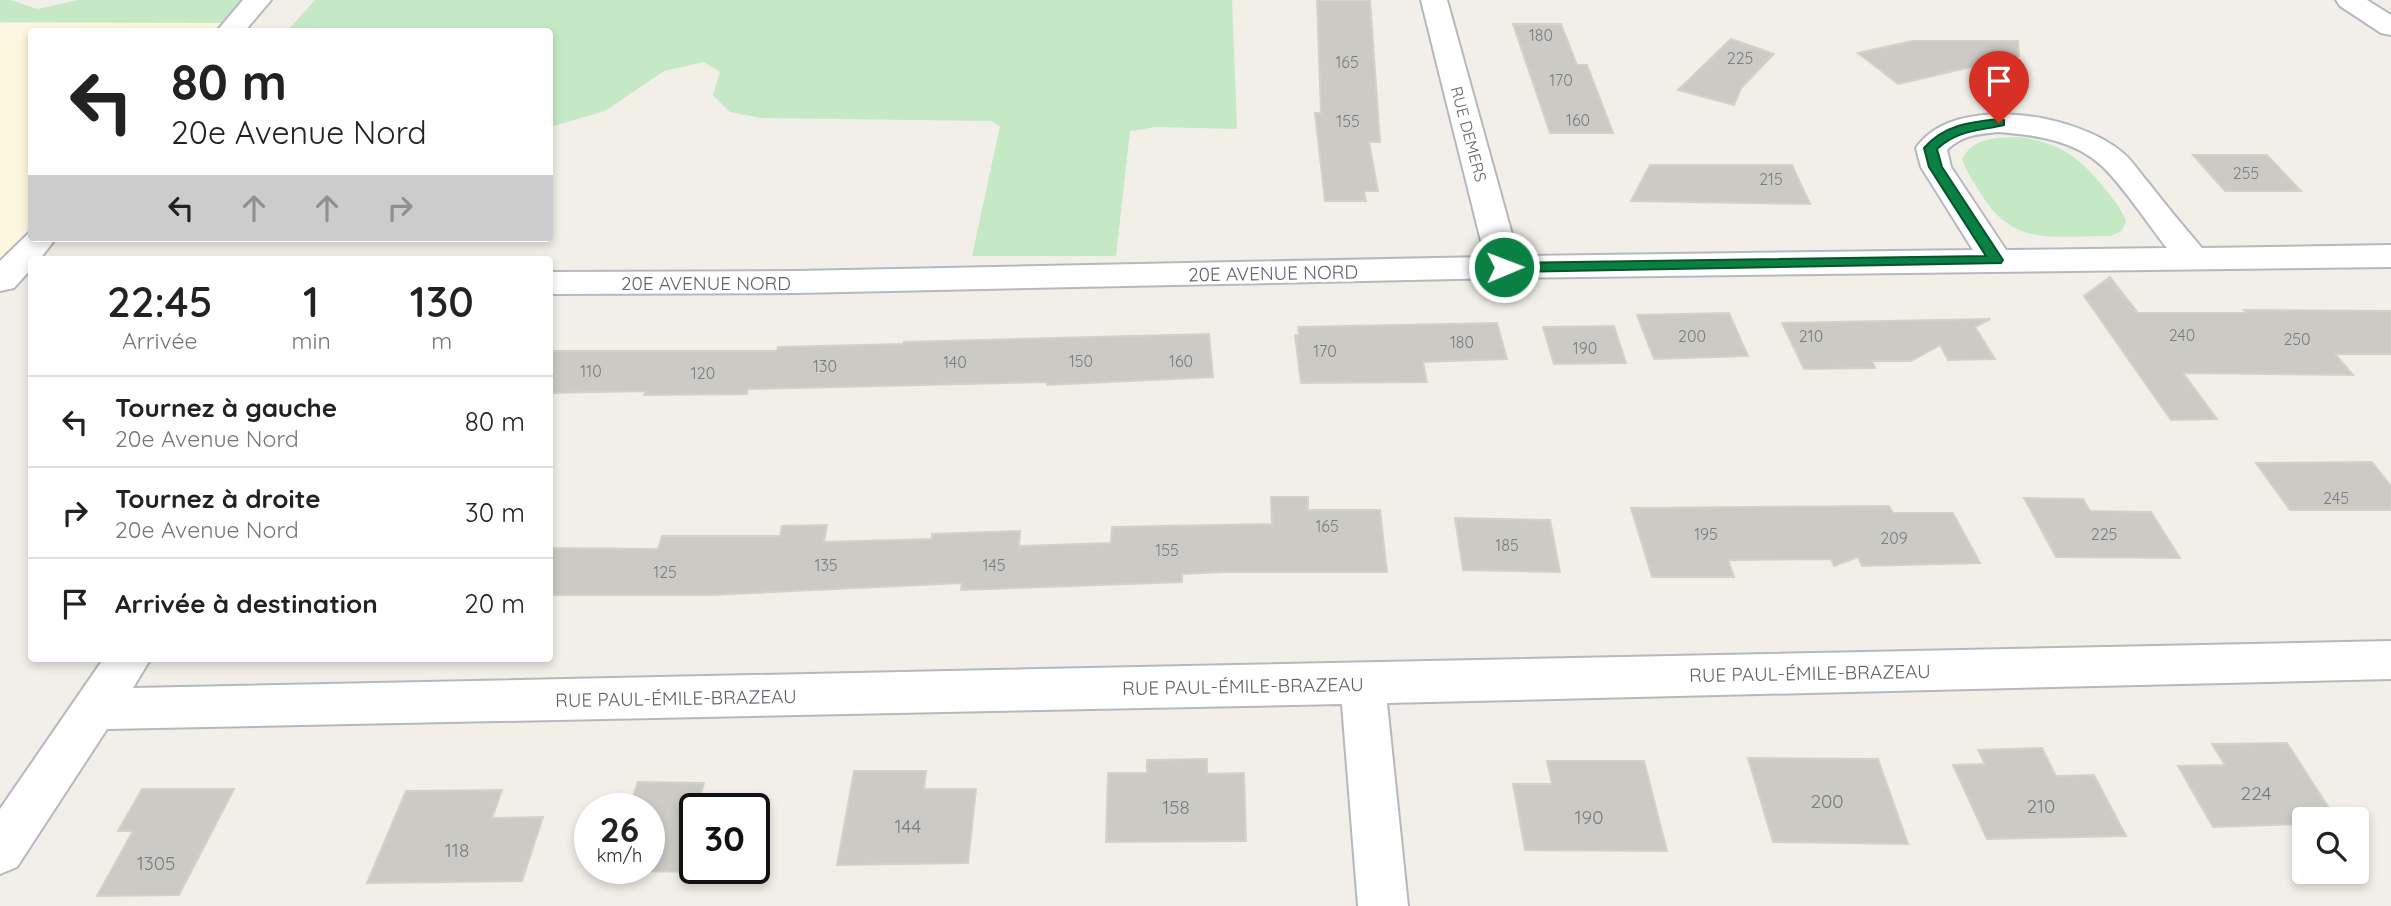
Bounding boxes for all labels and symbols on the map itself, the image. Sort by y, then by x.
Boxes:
house number: 180 [1529,25,1553,45]
house number: 225 [1727,48,1753,68]
pin [1969,51,2029,123]
house number: 165 [1335,52,1359,72]
house number: 170 [1549,70,1573,90]
street label: RUE DEMERS [1447,84,1491,184]
house number: 160 [1566,110,1590,130]
house number: 155 [1336,111,1360,131]
house number: 255 [2233,163,2259,183]
house number: 215 [1759,169,1783,189]
position arrow [1467,230,1541,304]
street label: 20E AVENUE NORD [1188,260,1358,286]
street label: 20E AVENUE NORD [621,271,791,295]
house number: 240 [2169,325,2195,345]
house number: 200 [1678,326,1706,346]
house number: 210 [1799,326,1823,346]
house number: 250 [2283,329,2311,349]
house number: 180 [1450,332,1474,352]
house number: 190 [1573,338,1597,358]
house number: 170 [1313,341,1337,361]
house number: 150 [1069,351,1093,371]
house number: 160 [1169,351,1193,371]
house number: 140 [943,352,967,372]
house number: 130 [813,356,837,376]
house number: 110 [580,361,602,381]
house number: 120 [691,363,715,383]
house number: 245 [2323,488,2349,508]
house number: 165 [1315,516,1339,536]
house number: 195 [1694,524,1718,544]
house number: 225 [2091,524,2117,544]
house number: 209 [1880,528,1908,548]
house number: 185 [1495,535,1519,555]
house number: 155 [1155,540,1179,560]
house number: 135 [814,555,838,575]
house number: 145 [983,555,1005,575]
house number: 125 [653,562,677,582]
street label: RUE PAUL-ÉMILE-BRAZEAU [1689,659,1931,687]
street label: RUE PAUL-ÉMILE-BRAZEAU [1122,672,1364,700]
street label: RUE PAUL-ÉMILE-BRAZEAU [555,684,797,712]
house number: 224 [2241,781,2271,805]
house number: 200 [1810,789,1844,813]
speed limit sign: 30 [679,793,770,884]
house number: 210 [2027,794,2055,818]
house number: 158 [1162,795,1190,819]
house number: 190 [1575,805,1603,829]
house number: 144 [895,814,921,838]
house number: 118 [445,838,469,862]
house number: 1305 [137,851,175,875]

